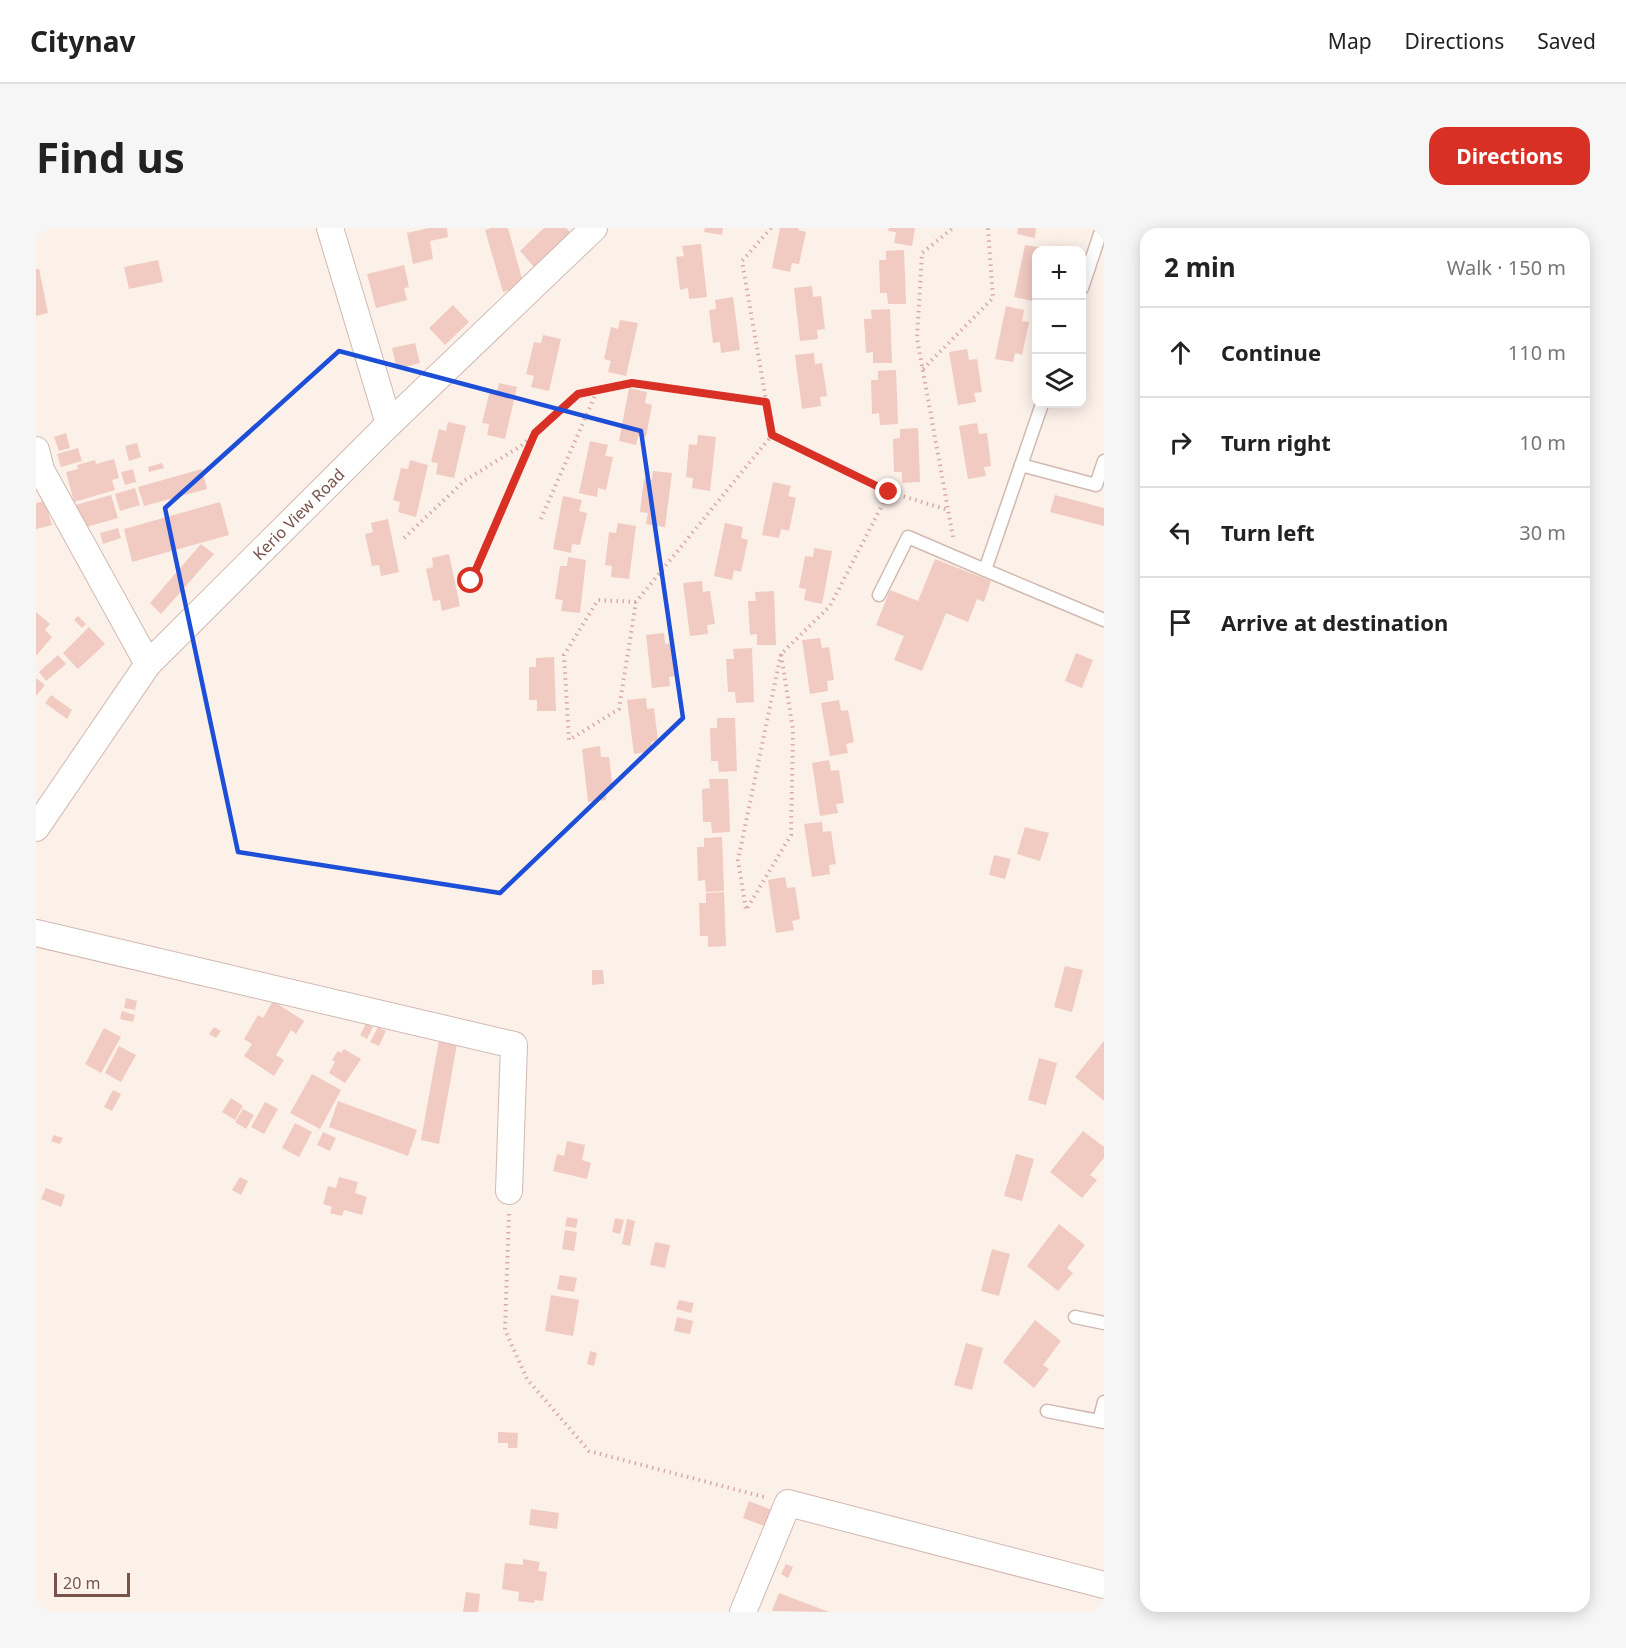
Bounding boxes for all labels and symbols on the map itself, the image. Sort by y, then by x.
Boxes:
street label: Kerio View Road [248,464,349,565]
route end [875,478,901,504]
route start [457,567,483,593]
scale bar [54,1570,130,1598]

